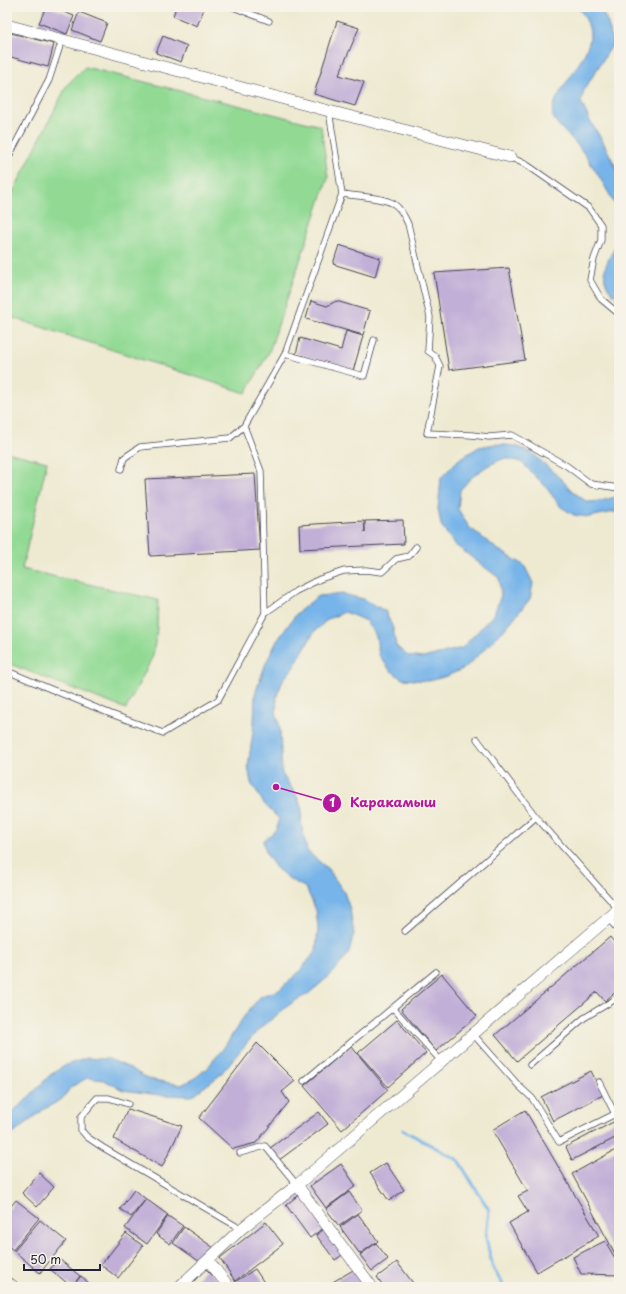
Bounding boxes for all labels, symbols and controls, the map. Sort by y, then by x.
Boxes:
callout: Каракамыш [322,790,444,815]
text: Каракамыш [350,792,436,811]
text: 1 [329,793,335,811]
scale bar [24,1246,100,1272]
text: 50 m [30,1250,61,1268]

